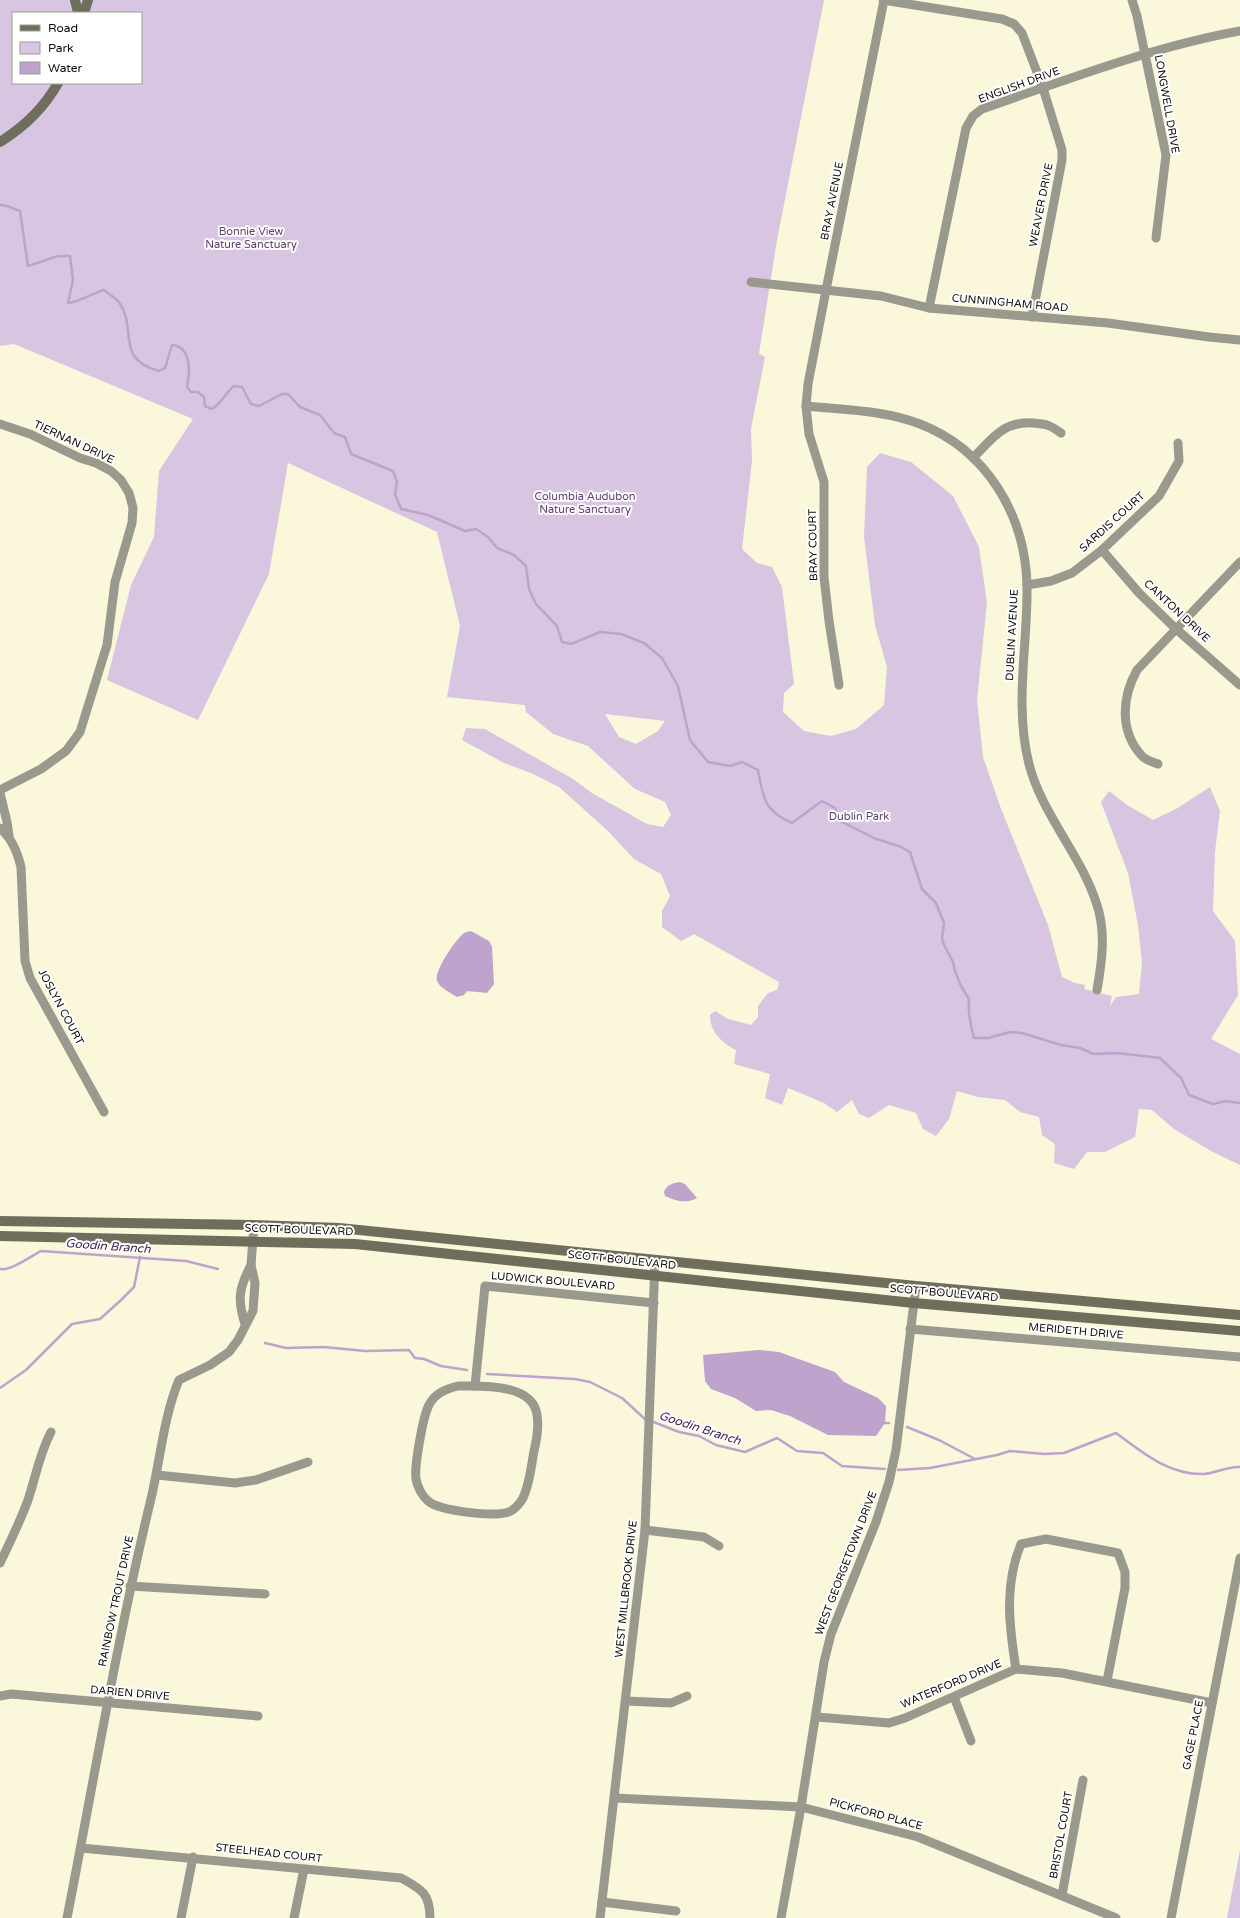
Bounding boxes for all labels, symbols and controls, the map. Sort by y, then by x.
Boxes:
legend [12,12,142,84]
text: Road [48,21,78,35]
text: Park [48,41,74,55]
street label: LONGWELL DRIVE [1152,54,1182,154]
text: Water [48,61,83,75]
street label: ENGLISH DRIVE [977,64,1061,106]
street label: BRAY AVENUE [818,161,846,241]
street label: WEAVER DRIVE [1027,162,1055,248]
park label: Bonnie View Nature Sanctuary [205,225,297,251]
street label: CUNNINGHAM ROAD [951,291,1069,315]
street label: TIERNAN DRIVE [32,418,116,466]
street label: SARDIS COURT [1077,489,1147,555]
park label: Columbia Audubon Nature Sanctuary [534,490,636,516]
street label: BRAY COURT [806,509,820,581]
street label: CANTON DRIVE [1141,577,1213,645]
street label: DUBLIN AVENUE [1003,589,1021,681]
park label: Dublin Park [829,810,889,823]
street label: JOSLYN COURT [36,967,87,1047]
street label: SCOTT BOULEVARD [244,1222,354,1238]
water label: Goodin Branch [65,1236,152,1256]
street label: SCOTT BOULEVARD [567,1248,677,1272]
street label: LUDWICK BOULEVARD [490,1269,616,1293]
street label: SCOTT BOULEVARD [889,1282,999,1304]
street label: MERIDETH DRIVE [1028,1320,1124,1342]
water label: Goodin Branch [657,1408,743,1448]
street label: WEST GEORGETOWN DRIVE [812,1489,880,1637]
street label: WEST MILLBROOK DRIVE [612,1520,640,1658]
street label: RAINBOW TROUT DRIVE [96,1534,136,1668]
street label: WATERFORD DRIVE [899,1657,1003,1711]
street label: DARIEN DRIVE [90,1683,170,1703]
street label: GAGE PLACE [1180,1699,1206,1771]
street label: BRISTOL COURT [1047,1790,1075,1880]
street label: PICKFORD PLACE [828,1795,924,1833]
street label: STEELHEAD COURT [215,1841,323,1865]

